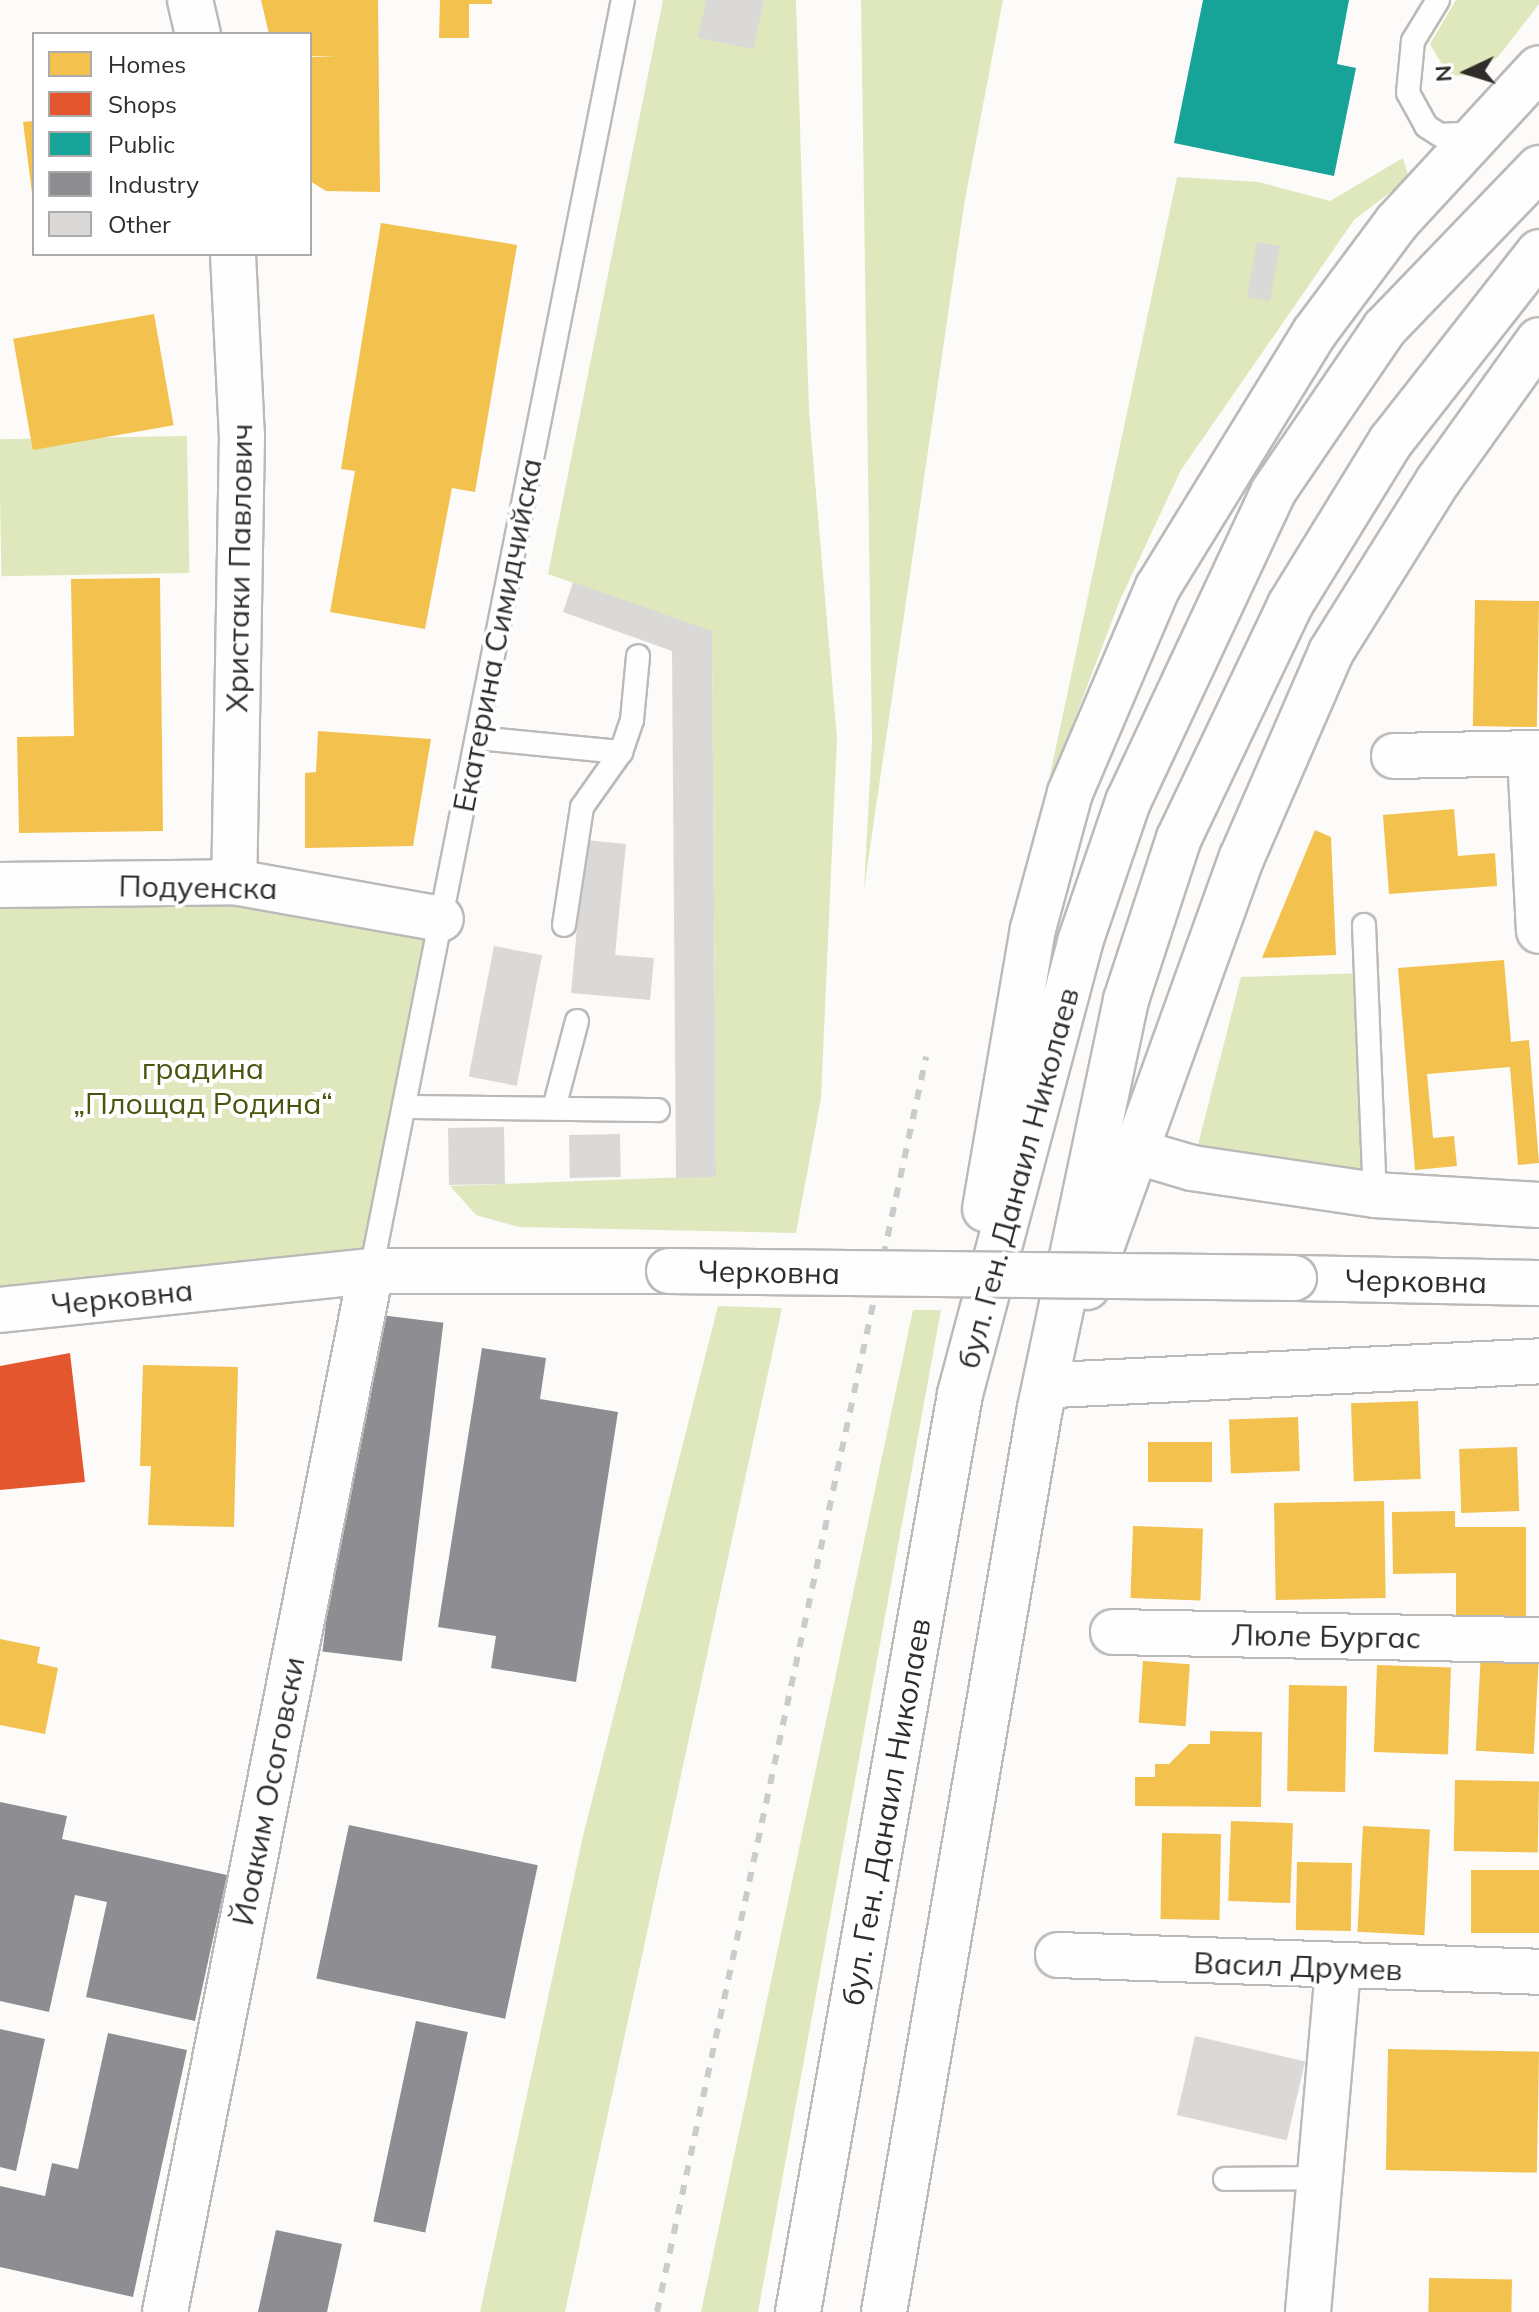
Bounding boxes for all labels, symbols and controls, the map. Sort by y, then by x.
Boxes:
legend [32,32,312,256]
north arrow [1427,32,1507,112]
text: Homes [108,49,186,79]
text: N [1429,64,1458,83]
text: Shops [108,89,177,119]
text: Public [108,129,175,159]
text: Industry [108,169,199,199]
text: Other [108,209,171,239]
street label: Христаки Павлович [218,423,260,713]
street label: Екатерина Симидчийска [445,455,549,815]
street label: Подуенска [118,868,278,906]
street label: бул. Ген. Данаил Николаев [950,984,1086,1372]
park label: градина „Площад Родина“ [73,1050,333,1120]
street label: Черковна [698,1253,840,1291]
street label: Черковна [1345,1262,1487,1300]
street label: Черковна [49,1272,195,1322]
street label: бул. Ген. Данаил Николаев [834,1616,938,2008]
street label: Люле Бургас [1231,1616,1421,1656]
street label: Йоаким Осоговски [224,1654,312,1928]
street label: Васил Друмев [1193,1944,1403,1988]

